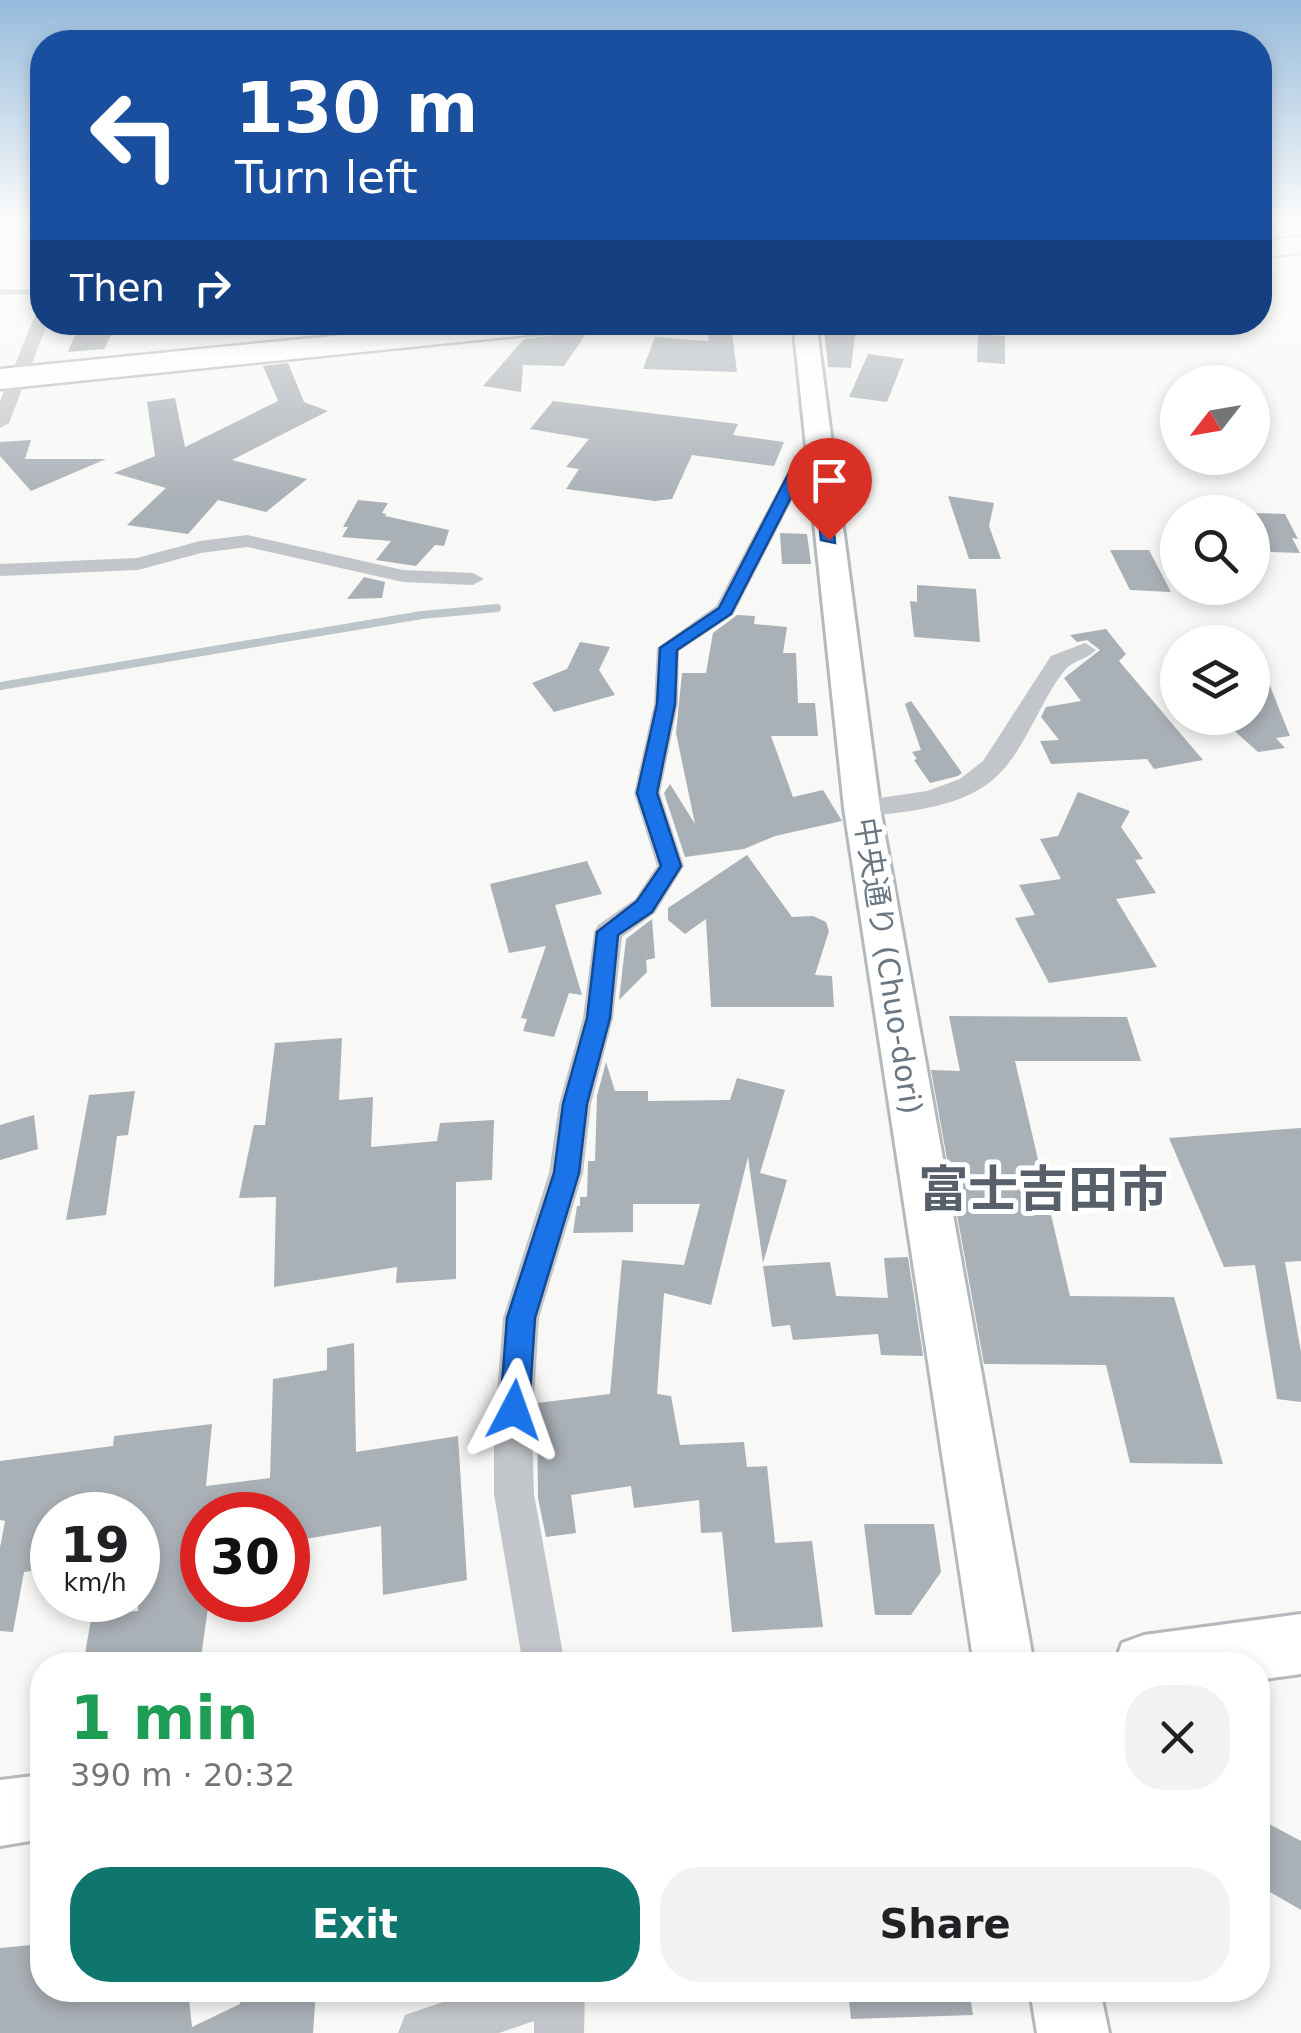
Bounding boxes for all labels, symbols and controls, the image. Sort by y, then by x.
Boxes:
text: 130 m [235,67,478,149]
icon: left [70,70,200,200]
text: Turn left [235,151,418,204]
icon: right [185,260,240,315]
text: Then [70,266,165,310]
north arrow [1160,365,1270,475]
map controls [1160,365,1270,735]
pin [787,438,872,541]
icon: arrive [802,453,857,508]
button: search [1160,495,1270,605]
button: layers [1160,625,1270,735]
street label: 中央通り (Chuo-dori) [848,815,929,1117]
district label: 富士吉田市 [918,1161,1168,1219]
position arrow [462,1358,566,1462]
speed limit sign: 30 [180,1492,310,1622]
text: 19 [60,1516,130,1574]
text: km/h [63,1568,127,1597]
text: 1 min [70,1683,258,1753]
button: close [1125,1685,1230,1790]
text: 390 m · 20:32 [70,1756,295,1794]
button: Exit [70,1867,640,1982]
button: Share [660,1867,1230,1982]

